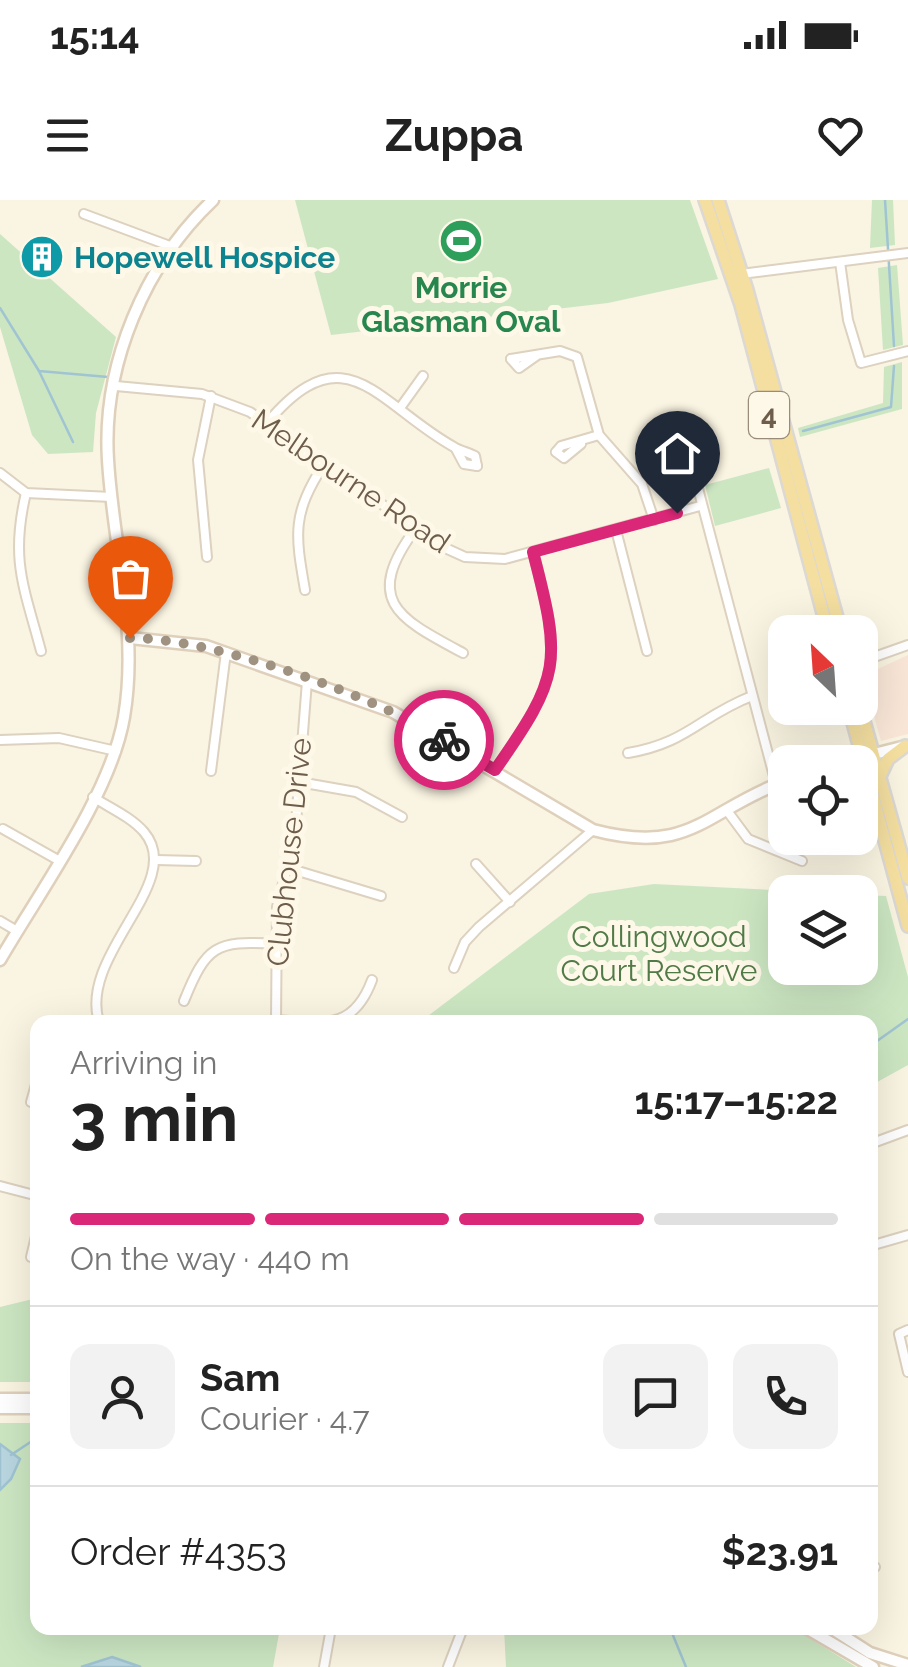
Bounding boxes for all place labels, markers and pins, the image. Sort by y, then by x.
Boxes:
sports icon: Morrie Glasman Oval [438,218,484,264]
building icon: Hopewell Hospice [19,234,65,280]
place label: Hopewell Hospice [74,240,335,275]
place label: Morrie Glasman Oval [361,270,561,339]
pin [635,411,720,514]
pin [88,536,173,639]

